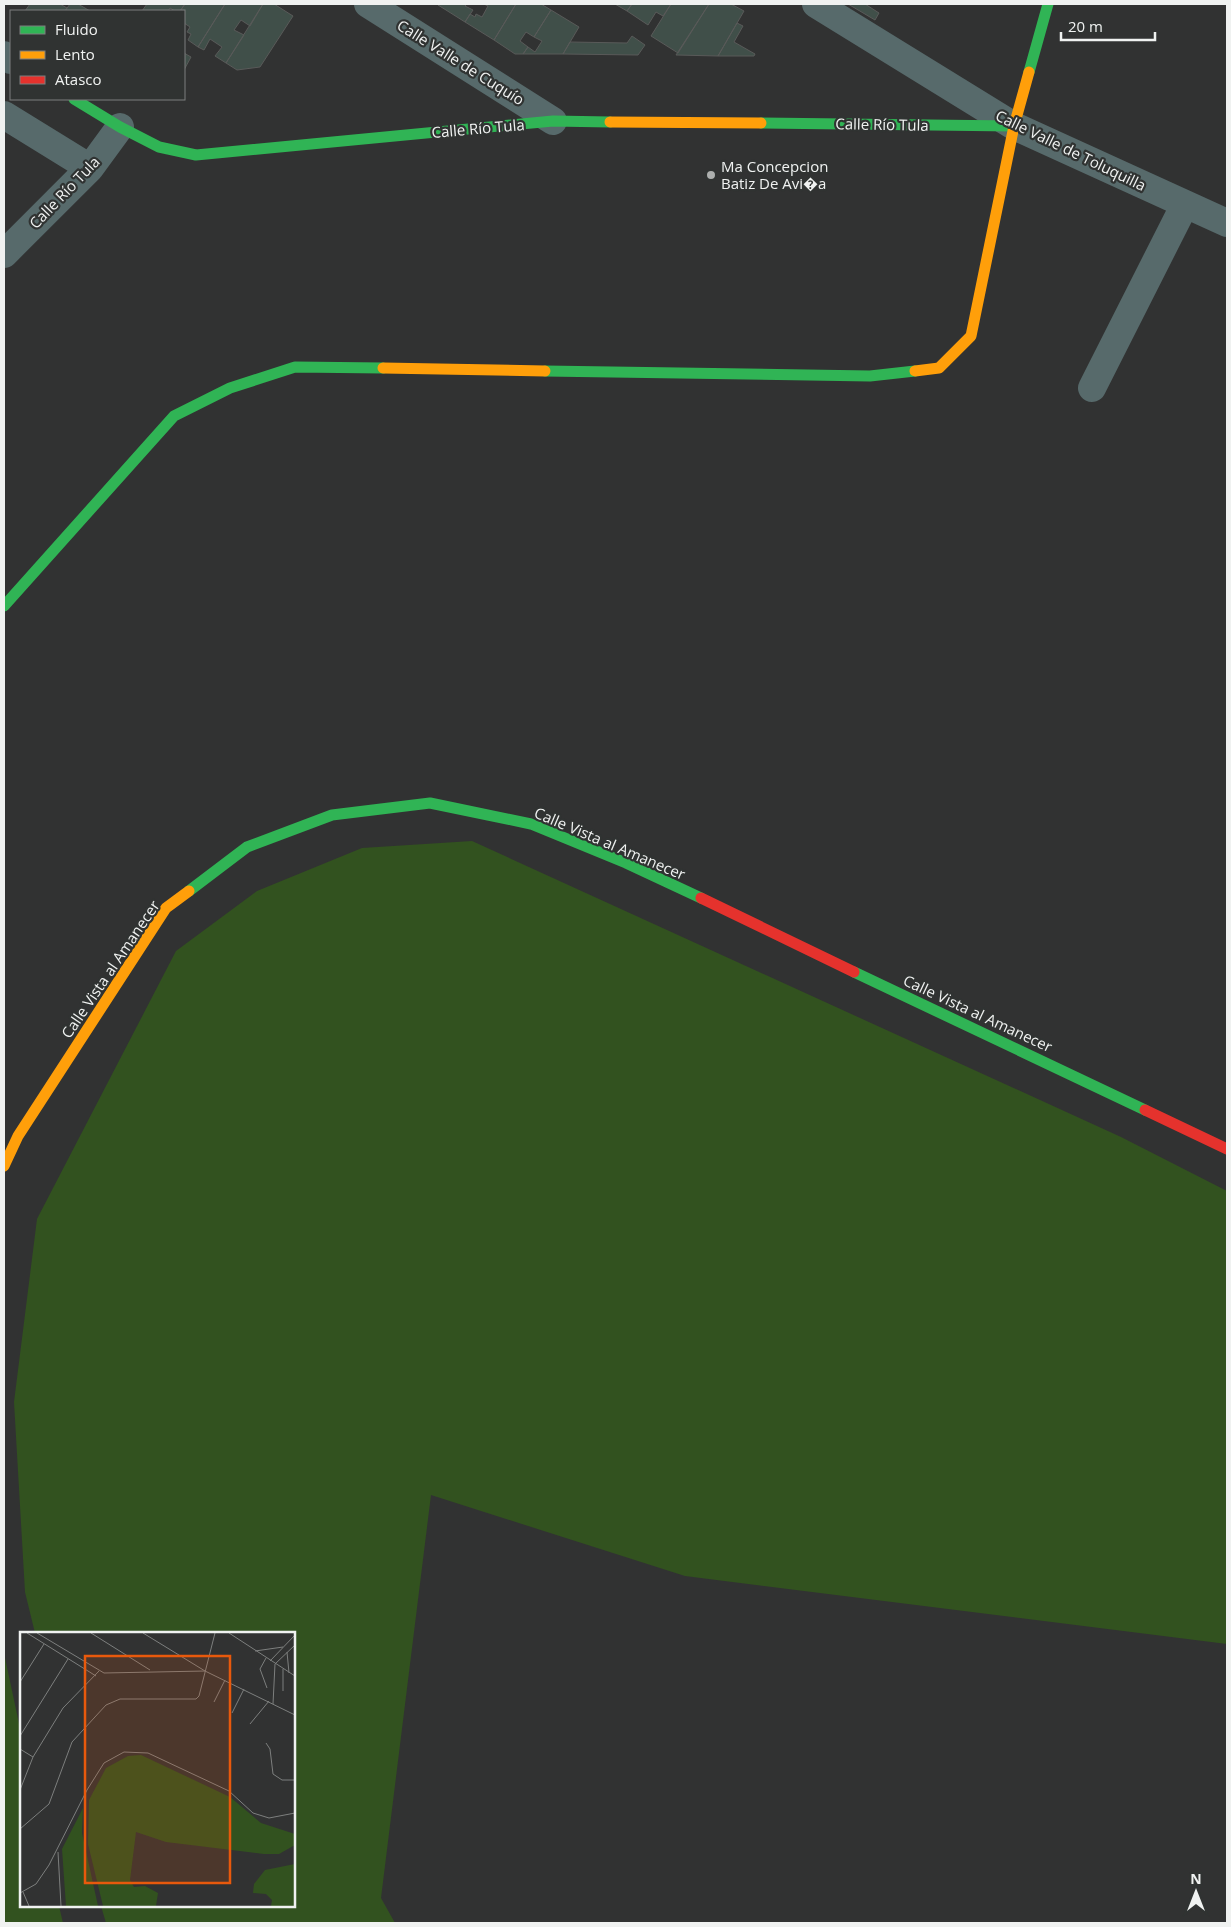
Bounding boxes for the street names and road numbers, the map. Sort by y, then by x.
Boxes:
street label: Calle Valle de Cuquío [394,15,528,109]
street label: Calle Valle de Toluquilla [993,105,1149,195]
street label: Calle Río Tula [835,113,929,135]
street label: Calle Río Tula [431,114,525,142]
street label: Calle Río Tula [24,152,104,232]
street label: Calle Vista al Amanecer [531,802,689,884]
street label: Calle Vista al Amanecer [56,896,164,1042]
street label: Calle Vista al Amanecer [900,970,1056,1056]

